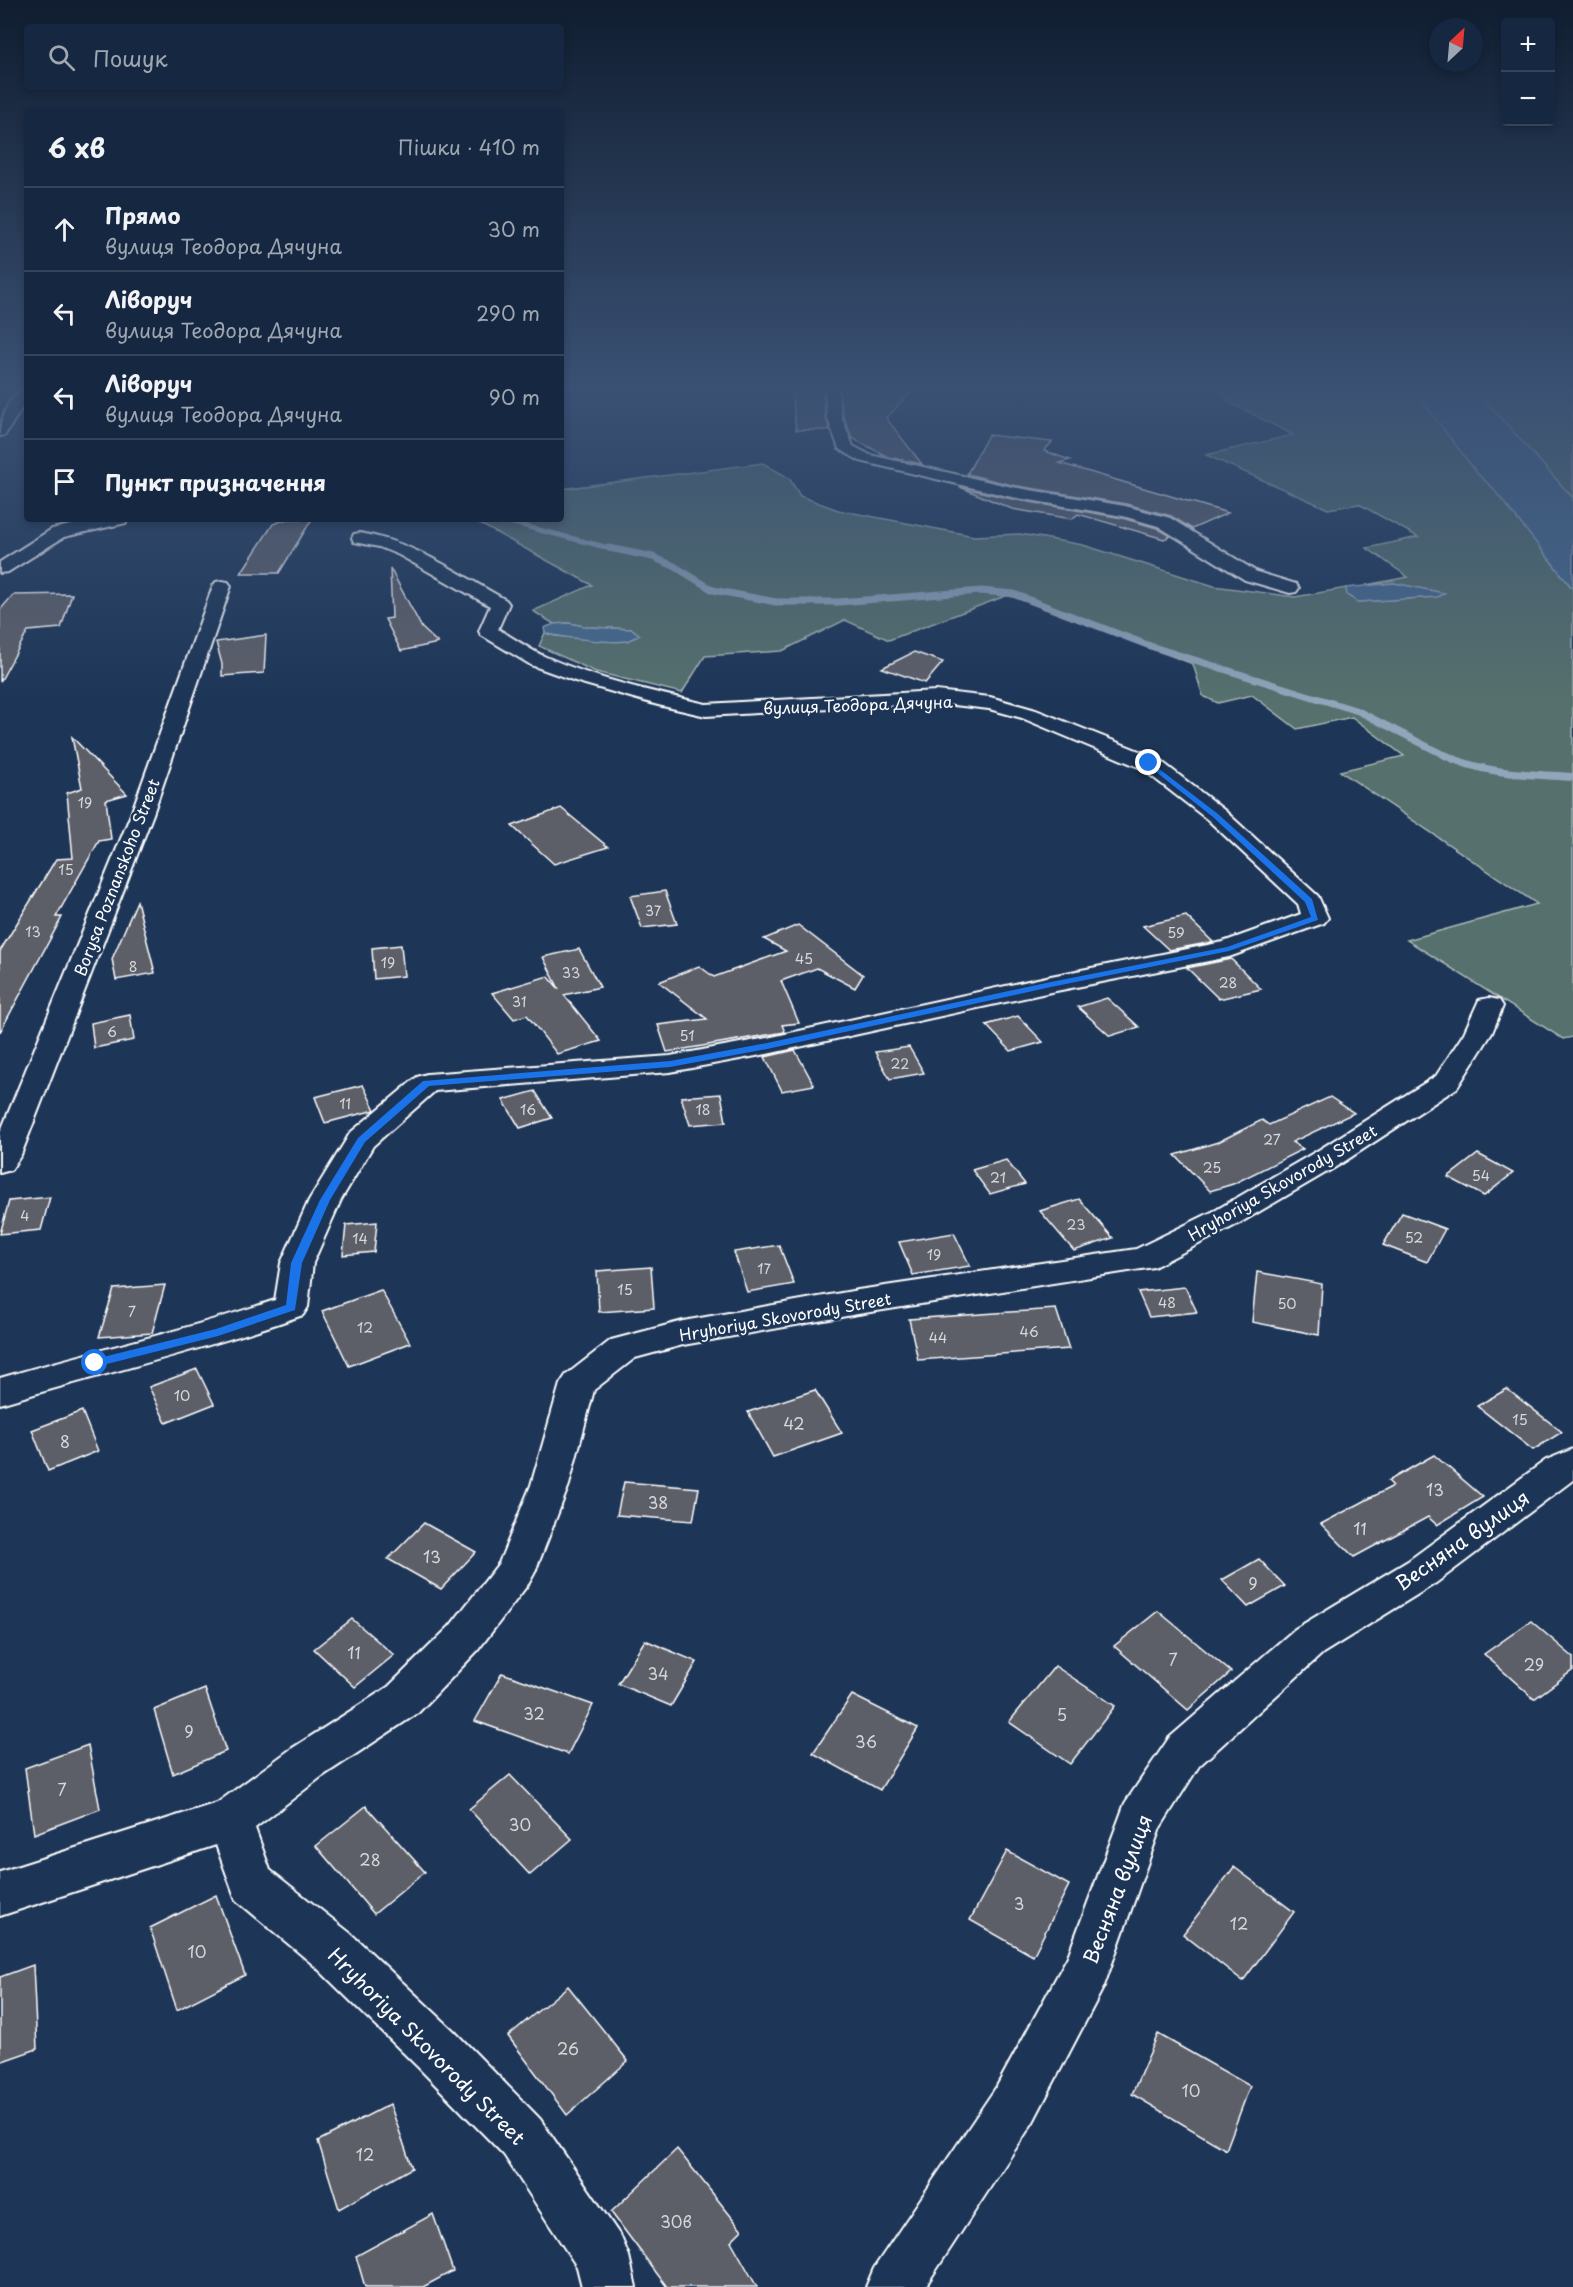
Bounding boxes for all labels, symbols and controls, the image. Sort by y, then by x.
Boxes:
north arrow [1429,18,1483,72]
map controls [1501,18,1555,126]
button: + [1501,18,1555,72]
search box [24,24,564,90]
icon: search [45,41,78,74]
text: Пошук [93,41,168,74]
button: − [1501,72,1555,126]
text: 6 хв [48,128,105,167]
text: Пішки · 410 m [398,132,540,162]
text: Прямо [105,198,180,231]
icon: ahead [48,213,81,246]
text: 30 m [487,214,540,244]
text: вулиця Теодора Дячуна [105,231,342,261]
text: Ліворуч [105,282,192,315]
icon: left [48,297,81,330]
text: 290 m [476,298,540,328]
text: вулиця Теодора Дячуна [105,315,342,345]
text: Ліворуч [105,366,192,399]
icon: left [48,381,81,414]
text: 90 m [489,382,540,412]
text: вулиця Теодора Дячуна [105,399,342,429]
icon: arrive [48,465,81,498]
text: Пункт призначення [105,465,326,498]
street label: вулиця Теодора Дячуна [763,689,953,719]
route end [1135,749,1161,775]
street label: Borysa Poznanskoho Street [67,774,165,979]
house number: 19 [78,792,92,813]
house number: 15 [58,859,74,880]
house number: 37 [645,900,662,921]
house number: 13 [25,921,41,942]
house number: 59 [1167,922,1185,943]
house number: 45 [795,948,813,969]
house number: 19 [381,952,395,973]
house number: 8 [129,956,137,977]
house number: 33 [562,962,580,983]
house number: 28 [1219,972,1237,993]
house number: 31 [512,991,526,1012]
house number: 6 [107,1021,117,1042]
house number: 51 [680,1025,694,1046]
house number: 22 [891,1053,909,1074]
house number: 11 [339,1093,351,1114]
house number: 16 [520,1099,536,1120]
house number: 18 [695,1099,711,1120]
street label: Hryhoriya Skovorody Street [1183,1118,1381,1246]
house number: 27 [1263,1129,1281,1150]
house number: 25 [1203,1157,1221,1178]
house number: 54 [1472,1165,1490,1186]
house number: 21 [990,1167,1006,1188]
house number: 4 [20,1205,30,1226]
house number: 23 [1067,1214,1085,1235]
house number: 52 [1405,1227,1423,1248]
house number: 14 [352,1228,368,1249]
house number: 19 [927,1244,941,1265]
house number: 17 [757,1258,771,1279]
house number: 15 [617,1279,633,1300]
street label: Hryhoriya Skovorody Street [677,1285,893,1346]
house number: 48 [1158,1292,1176,1313]
house number: 50 [1277,1293,1297,1314]
house number: 7 [128,1301,136,1322]
house number: 12 [357,1317,373,1338]
house number: 46 [1019,1321,1039,1342]
house number: 44 [929,1327,947,1348]
route start [81,1349,107,1375]
house number: 10 [174,1385,190,1406]
house number: 15 [1512,1409,1528,1430]
house number: 42 [783,1411,805,1435]
house number: 8 [60,1429,70,1453]
house number: 13 [1426,1477,1444,1501]
street label: Весняна вулиця [1389,1482,1535,1598]
house number: 38 [648,1490,668,1514]
house number: 11 [1353,1516,1367,1540]
house number: 13 [423,1544,441,1568]
house number: 9 [1248,1571,1258,1595]
house number: 11 [347,1640,361,1664]
house number: 7 [1168,1647,1178,1671]
house number: 29 [1524,1652,1544,1676]
house number: 34 [647,1661,669,1685]
house number: 32 [523,1701,545,1725]
house number: 5 [1057,1702,1067,1726]
house number: 9 [184,1719,194,1743]
house number: 36 [855,1729,877,1753]
house number: 7 [57,1777,67,1801]
street label: Весняна вулиця [1075,1810,1159,1968]
house number: 30 [509,1812,531,1836]
house number: 28 [359,1847,381,1871]
house number: 3 [1014,1891,1024,1915]
house number: 12 [1230,1911,1248,1935]
house number: 10 [188,1939,206,1963]
street label: Hryhoriya Skovorody Street [321,1940,533,2152]
house number: 26 [557,2036,579,2060]
house number: 10 [1182,2078,1200,2102]
house number: 12 [356,2142,374,2166]
house number: 30в [660,2209,692,2233]

